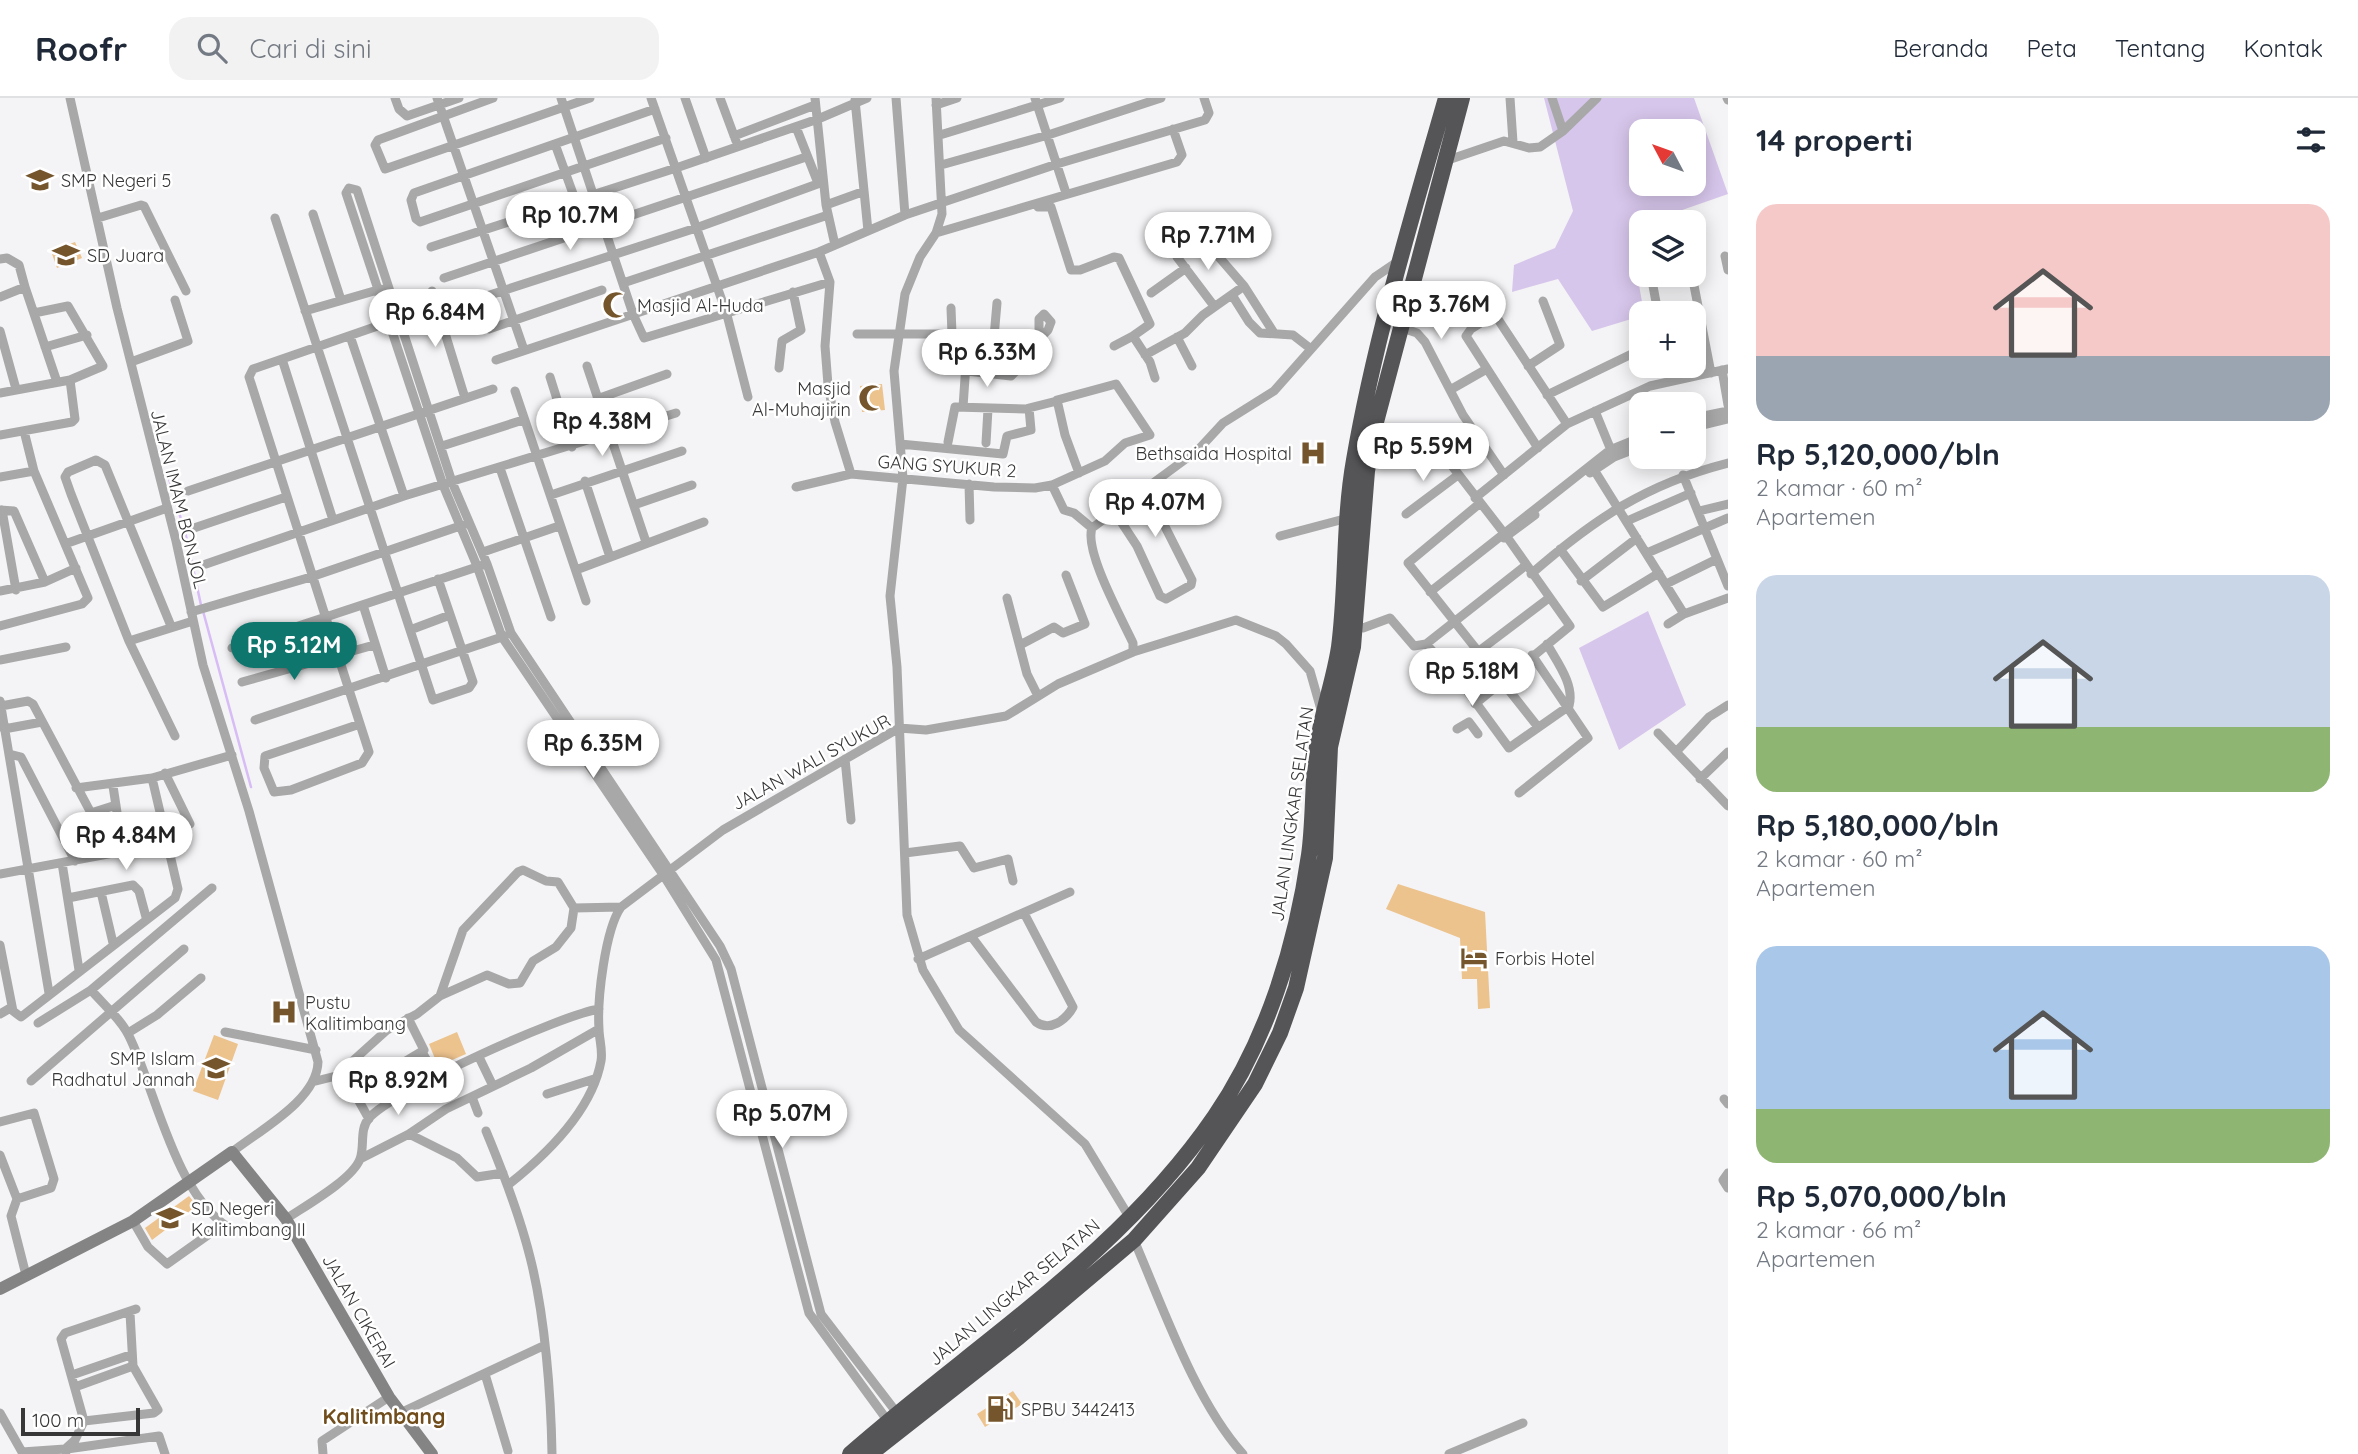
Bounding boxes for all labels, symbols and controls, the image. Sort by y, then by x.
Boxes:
search box [169,17,659,80]
text: Roofr [35,28,127,69]
icon: search [193,29,231,67]
text: Cari di sini [249,32,372,65]
text: Beranda [1893,33,1989,63]
text: Peta [2027,33,2077,63]
text: Tentang [2115,33,2205,63]
text: Kontak [2243,33,2323,63]
north arrow [1629,119,1706,196]
map controls [1629,119,1706,469]
text: 14 properti [1756,121,1913,159]
icon: filters [2292,121,2330,159]
school or university icon: SMP Negeri 5 [25,165,55,195]
place label: SMP Negeri 5 [61,169,171,192]
pin: Rp 10.7M [498,192,642,252]
text: Rp 10.7M [522,200,618,229]
button: layers [1629,210,1706,287]
pin: Rp 7.71M [1136,212,1280,272]
text: Rp 7.71M [1161,220,1255,249]
school or university icon: SD Juara [51,240,81,270]
place label: SD Juara [87,244,164,267]
icon: home [1980,250,2106,376]
pin: Rp 3.76M [1369,282,1513,341]
pin: Rp 6.84M [363,289,507,349]
text: Rp 3.76M [1392,289,1490,318]
mosque icon: Masjid Al-Huda [601,290,631,320]
place label: Masjid Al-Huda [637,294,764,317]
text: Rp 6.84M [385,297,485,326]
button: + [1629,301,1706,378]
pin: Rp 6.33M [915,330,1059,389]
text: Rp 6.33M [938,337,1036,366]
place label: Masjid Al-Muhajirin [752,377,851,421]
mosque icon: Masjid Al-Muhajirin [857,383,887,413]
button: − [1629,392,1706,469]
pin: Rp 4.38M [530,398,674,458]
text: Rp 4.38M [552,406,652,435]
street label: JALAN IMAM BONJOL [146,407,213,591]
pin: Rp 5.59M [1351,424,1495,483]
text: Rp 5.59M [1373,431,1473,460]
text: Rp 5,120,000/bln [1756,435,2000,473]
hospital icon: Bethsaida Hospital [1298,438,1328,468]
place label: Bethsaida Hospital [1136,442,1292,465]
street label: GANG SYUKUR 2 [877,450,1017,482]
text: 2 kamar · 60 m² [1756,473,1923,502]
pin: Rp 4.07M [1083,480,1227,539]
text: Rp 4.07M [1105,487,1205,516]
text: Apartemen [1756,502,1876,531]
icon: home [1980,621,2106,747]
pin: Rp 5.12M [222,622,366,682]
text: Rp 5.12M [247,630,341,659]
pin: Rp 5.18M [1400,648,1544,708]
text: Rp 5.18M [1425,656,1519,685]
street label: JALAN LINGKAR SELATAN [1266,705,1318,923]
street label: JALAN WALI SYUKUR [728,709,894,815]
pin: Rp 6.35M [521,720,665,780]
text: Rp 6.35M [543,728,643,757]
text: Rp 5,180,000/bln [1756,806,1999,844]
pin: Rp 4.84M [54,812,198,872]
text: Rp 4.84M [76,820,176,849]
text: 2 kamar · 60 m² [1756,844,1923,873]
text: Apartemen [1756,873,1876,902]
hotel icon: Forbis Hotel [1459,943,1489,973]
place label: Forbis Hotel [1495,947,1595,970]
place label: Pustu Kalitimbang [305,991,406,1035]
icon: home [1980,992,2106,1118]
hospital icon: Pustu Kalitimbang [269,997,299,1027]
place label: SMP Islam Radhatul Jannah [51,1047,195,1091]
school or university icon: SMP Islam Radhatul Jannah [201,1053,231,1083]
pin: Rp 8.92M [326,1058,470,1117]
text: Rp 8.92M [348,1065,448,1094]
pin: Rp 5.07M [710,1090,854,1150]
text: Rp 5.07M [732,1098,832,1127]
text: Rp 5,070,000/bln [1756,1177,2007,1215]
place label: SD Negeri Kalitimbang II [191,1197,306,1241]
school or university icon: SD Negeri Kalitimbang II [155,1203,185,1233]
street label: JALAN LINGKAR SELATAN [924,1214,1104,1370]
text: 2 kamar · 66 m² [1756,1215,1921,1244]
text: Apartemen [1756,1244,1876,1273]
street label: JALAN CIKERAI [317,1250,401,1372]
fuel station icon: SPBU 3442413 [985,1394,1015,1424]
place label: SPBU 3442413 [1021,1398,1135,1421]
district label: Kalitimbang [323,1403,445,1429]
scale bar [21,1405,140,1437]
text: 100 m [32,1408,84,1432]

